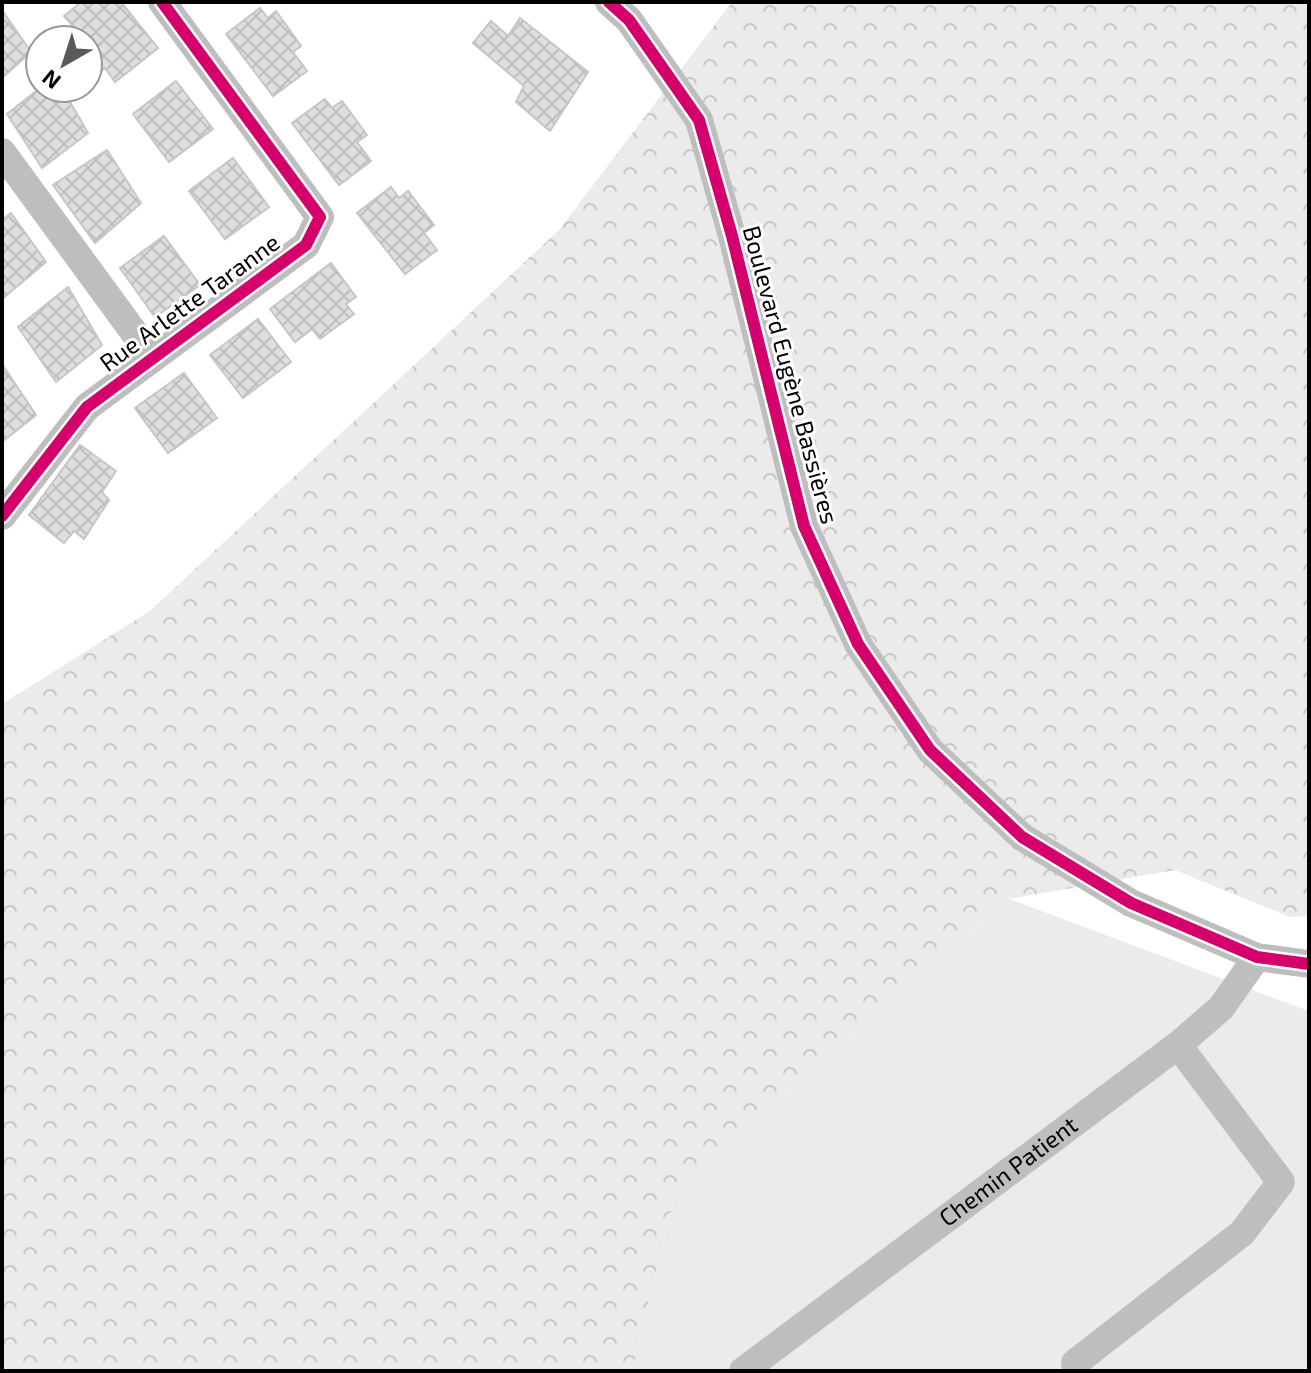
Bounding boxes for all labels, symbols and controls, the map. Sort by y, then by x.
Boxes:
north arrow [24,24,104,104]
text: N [36,65,65,95]
street label: Boulevard Eugène Bassières [738,222,845,527]
street label: Rue Arlette Taranne [94,227,285,377]
street label: Chemin Patient [933,1110,1083,1232]

